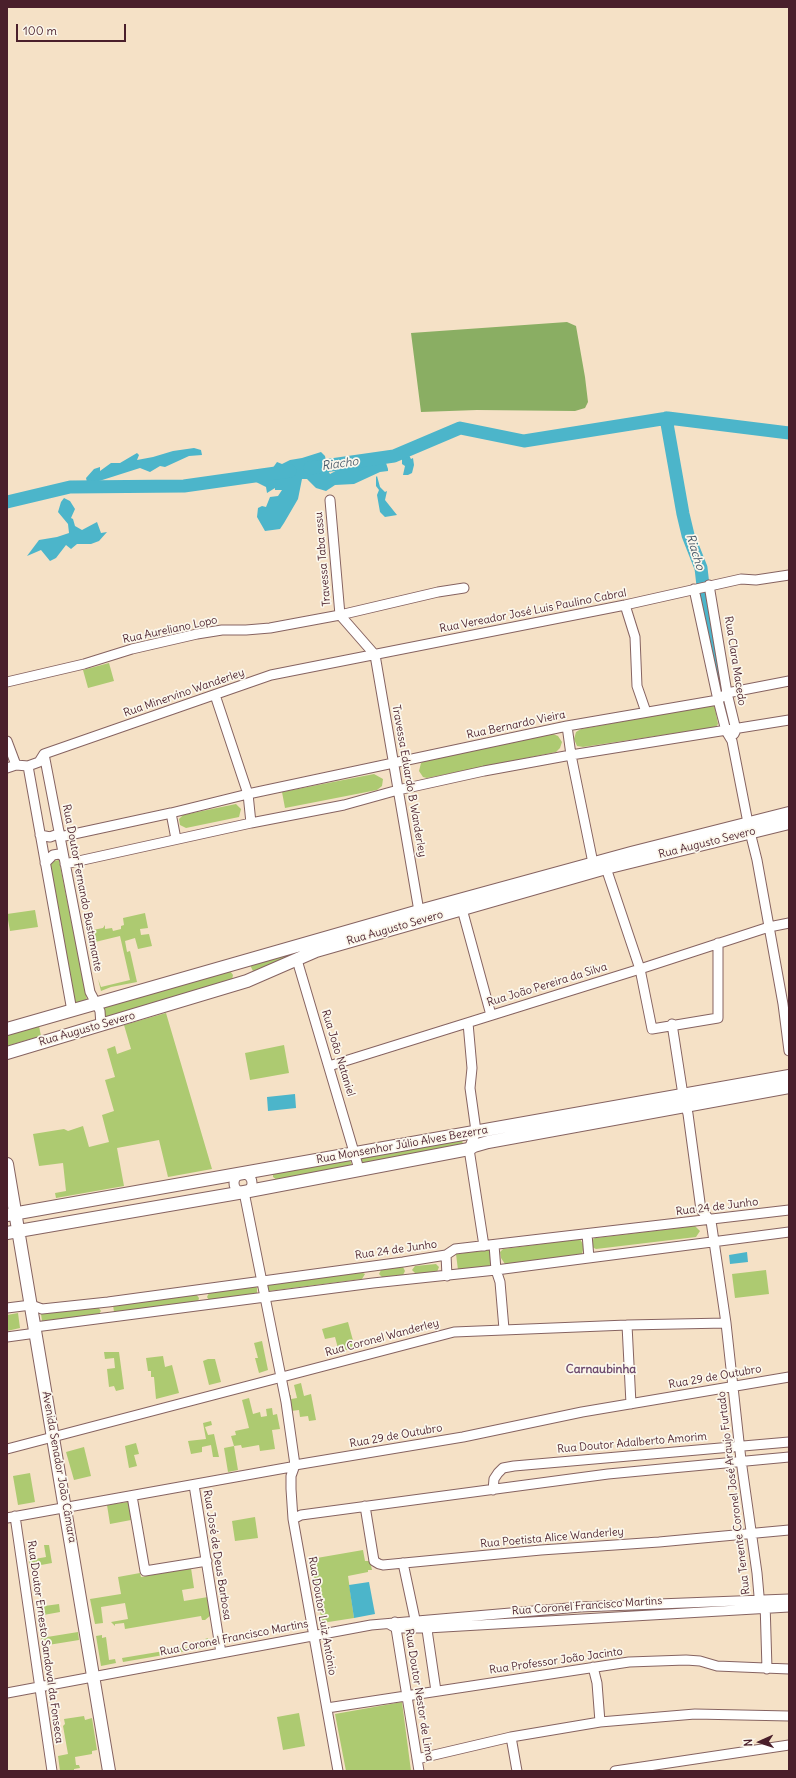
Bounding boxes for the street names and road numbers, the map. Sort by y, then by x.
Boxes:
street label: Travessa Taba assu [312,511,334,607]
street label: Rua Vereador José Luis Paulino Cabral [438,586,628,636]
street label: Rua Aureliano Lopo [121,613,219,647]
street label: Rua Clara Macedo [721,615,749,707]
street label: Rua Minervino Wanderley [122,666,246,720]
street label: Travessa Eduardo B Wanderley [389,704,429,858]
street label: Rua Bernardo Vieira [465,708,567,742]
street label: Rua Doutor Fernando Bustamante [59,803,105,973]
street label: Rua Augusto Severo [657,825,757,861]
street label: Rua Augusto Severo [345,908,445,948]
street label: Rua João Pereira da Silva [485,960,609,1010]
street label: Rua João Nataniel [319,1008,357,1098]
street label: Rua Augusto Severo [37,1009,137,1049]
street label: Rua Monsenhor Júlio Alves Bezerra [315,1123,489,1167]
street label: Rua 24 de Junho [675,1195,759,1219]
street label: Rua 24 de Junho [354,1238,438,1262]
street label: Rua Coronel Wanderley [324,1316,440,1360]
street label: Rua 29 de Outubro [668,1362,762,1392]
street label: Avenida Senador João Câmara [39,1390,79,1544]
street label: Rua Tenente Coronel José Araujo Furtado [715,1390,753,1596]
street label: Rua 29 de Outubro [349,1421,443,1451]
street label: Rua Doutor Adalberto Amorim [557,1430,707,1456]
street label: Rua José de Deus Barbosa [200,1489,234,1621]
street label: Rua Poetista Alice Wanderley [480,1525,624,1551]
street label: Rua Doutor Ernesto Sandoval da Fonseca [24,1540,66,1744]
street label: Rua Doutor Luiz António [305,1556,339,1676]
street label: Rua Coronel Francisco Martins [511,1594,663,1618]
street label: Rua Coronel Francisco Martins [159,1617,309,1659]
street label: Rua Doutor Nestor de Lima [402,1628,436,1762]
street label: Rua Professor João Jacinto [488,1645,624,1677]

